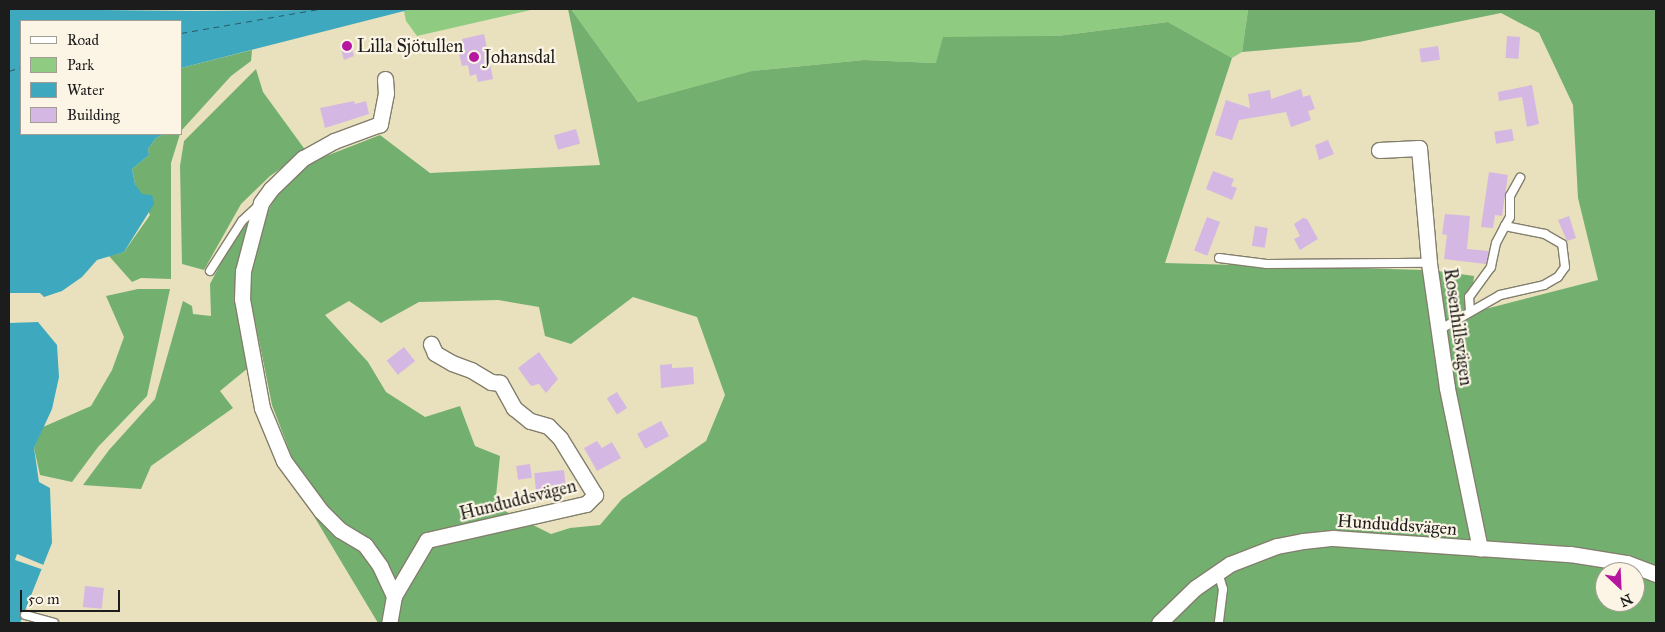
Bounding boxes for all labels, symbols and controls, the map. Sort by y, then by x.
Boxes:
legend [20,20,182,135]
text: Road [67,31,99,49]
place label: Lilla Sjötullen [357,35,463,57]
marker: Lilla Sjötullen [341,40,353,52]
place label: Johansdal [484,46,555,68]
marker: Johansdal [468,51,480,63]
text: Park [67,56,94,74]
text: Water [67,81,104,99]
text: Building [67,106,120,124]
street label: Rosenhillsvägen [1439,267,1477,387]
street label: Hunduddsvägen [457,475,579,525]
street label: Hunduddsvägen [1336,510,1458,540]
north arrow [1595,562,1645,612]
scale bar [22,580,122,612]
text: 50 m [28,590,60,608]
text: N [1617,590,1635,610]

